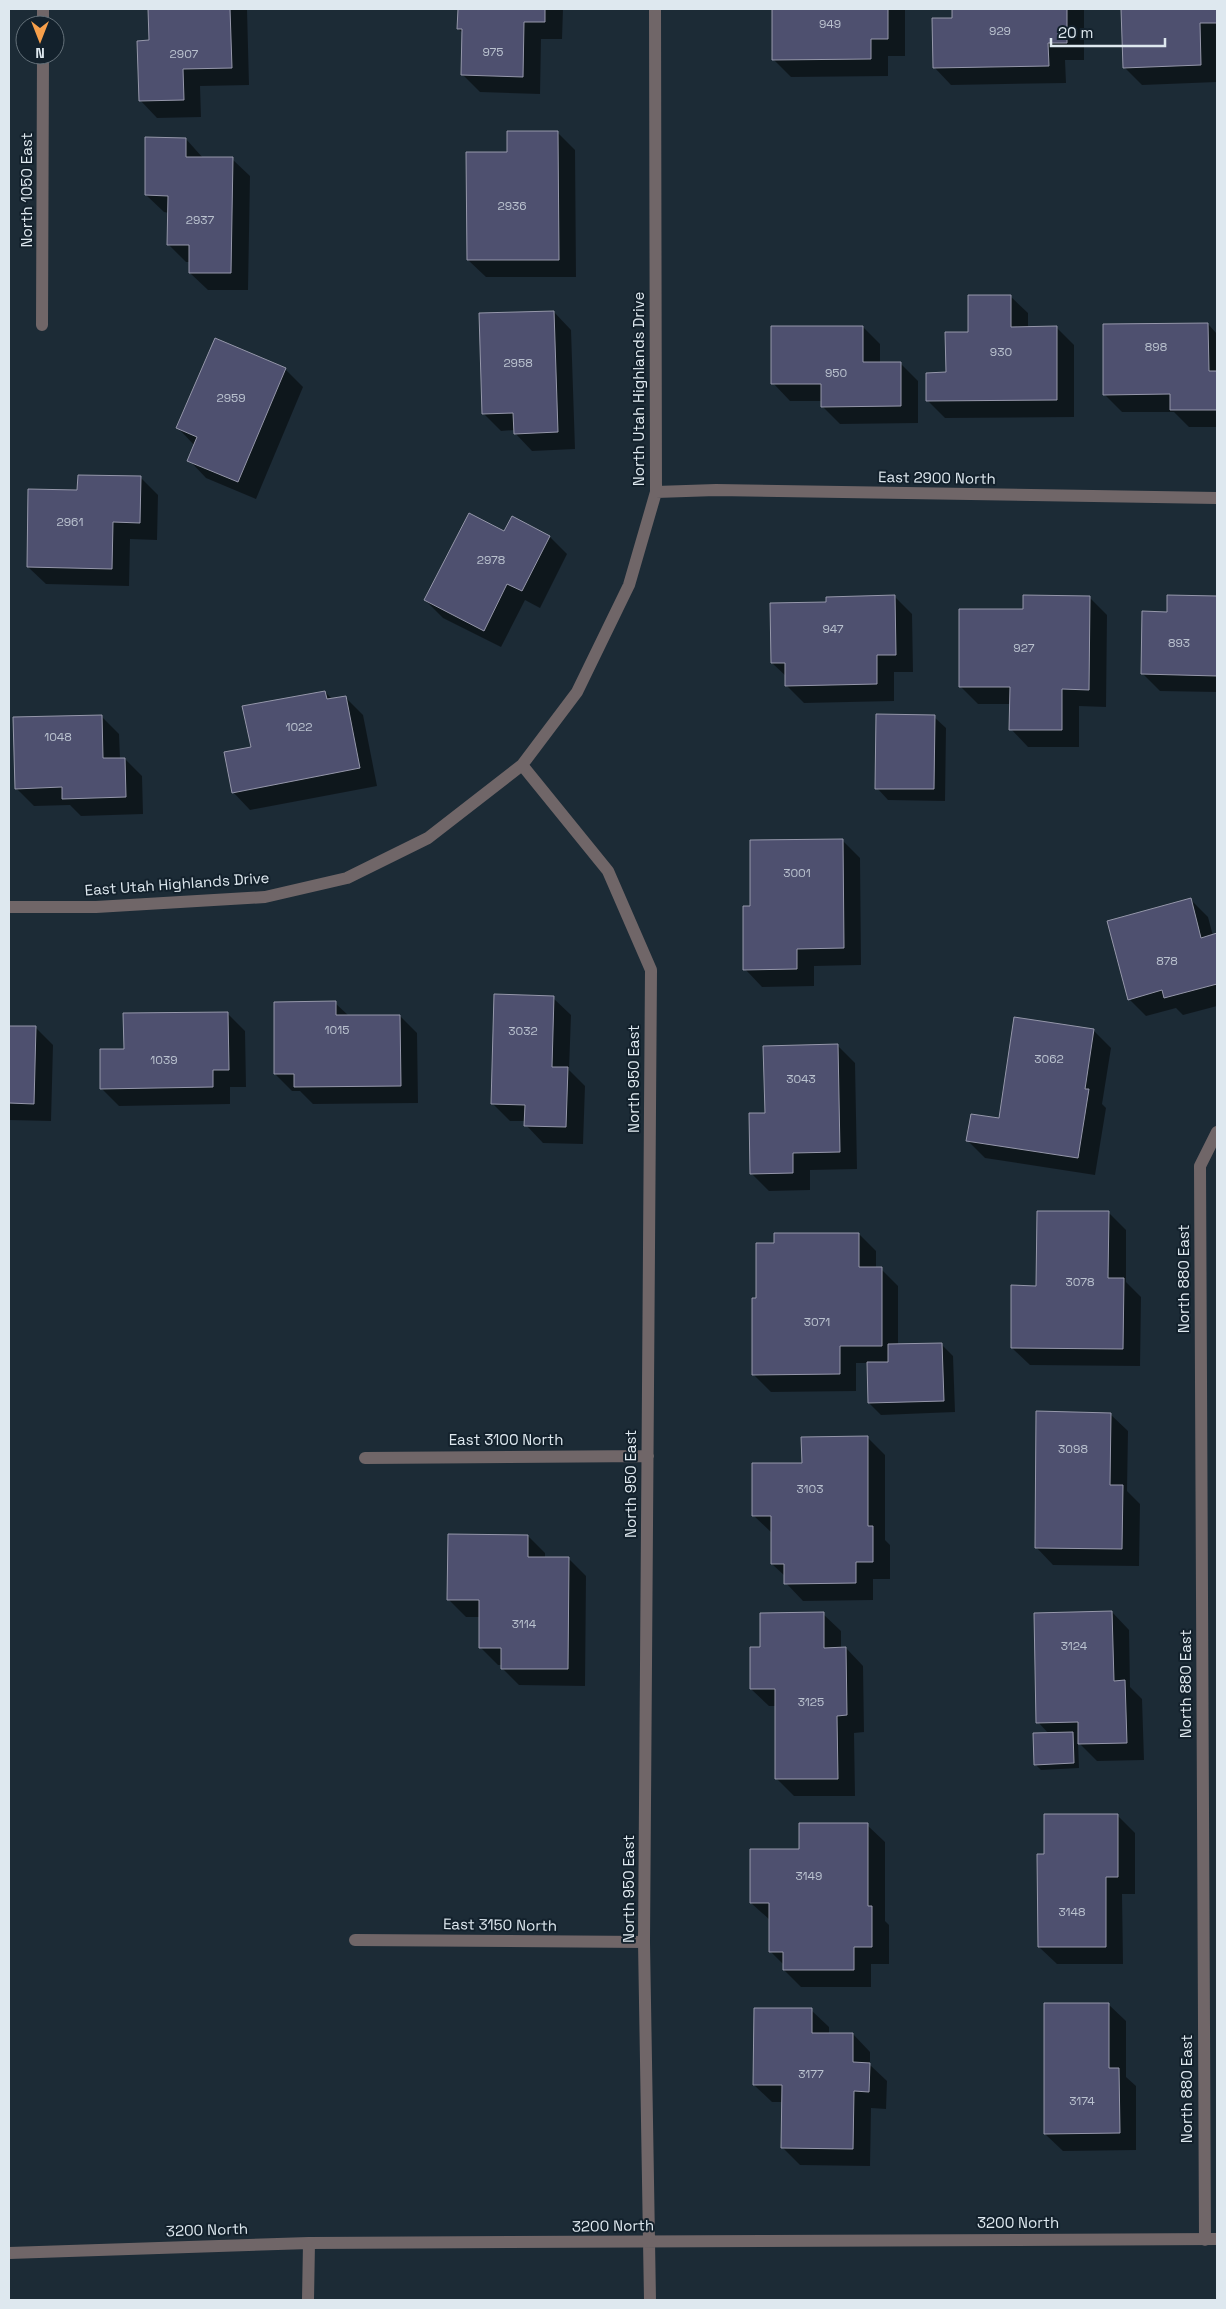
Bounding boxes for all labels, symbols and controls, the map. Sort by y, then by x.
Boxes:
north arrow [15,15,65,65]
scale bar [1051,15,1165,47]
house number: 949 [819,16,841,32]
house number: 929 [989,23,1011,39]
text: 20 m [1058,23,1093,42]
text: N [35,44,45,62]
house number: 975 [482,44,504,60]
house number: 2907 [170,46,199,62]
street label: North 1050 East [17,132,36,247]
house number: 2936 [497,198,527,214]
house number: 2937 [186,212,215,228]
street label: North Utah Highlands Drive [629,292,648,486]
house number: 898 [1145,339,1167,355]
house number: 930 [990,344,1012,360]
house number: 2958 [503,355,533,371]
house number: 950 [825,365,847,381]
house number: 2959 [216,390,246,406]
street label: East 2900 North [878,467,996,488]
house number: 2961 [57,514,83,530]
house number: 2978 [477,552,505,568]
house number: 947 [822,621,844,637]
house number: 893 [1168,635,1190,651]
house number: 927 [1013,640,1035,656]
house number: 1022 [285,719,313,735]
house number: 1048 [44,729,72,745]
house number: 3001 [783,865,811,881]
street label: East Utah Highlands Drive [84,868,270,899]
house number: 878 [1156,953,1178,969]
house number: 1015 [325,1022,349,1038]
house number: 3032 [508,1023,538,1039]
street label: North 950 East [624,1025,643,1133]
house number: 3062 [1034,1051,1064,1067]
house number: 1039 [150,1052,178,1068]
house number: 3043 [786,1071,816,1087]
street label: North 880 East [1174,1225,1193,1333]
house number: 3078 [1066,1274,1094,1290]
house number: 3071 [804,1314,830,1330]
street label: East 3100 North [449,1430,563,1449]
street label: North 950 East [621,1430,640,1538]
house number: 3098 [1058,1441,1088,1457]
house number: 3103 [796,1481,824,1497]
house number: 3114 [512,1616,537,1632]
street label: North 880 East [1176,1630,1195,1738]
house number: 3124 [1061,1638,1088,1654]
house number: 3125 [798,1694,824,1710]
street label: North 950 East [619,1835,638,1943]
house number: 3149 [796,1868,822,1884]
house number: 3148 [1058,1904,1086,1920]
street label: East 3150 North [443,1914,557,1935]
street label: North 880 East [1177,2035,1196,2143]
house number: 3177 [798,2066,824,2082]
house number: 3174 [1069,2093,1095,2109]
street label: 3200 North [977,2213,1059,2232]
street label: 3200 North [572,2215,654,2236]
street label: 3200 North [166,2219,248,2240]

